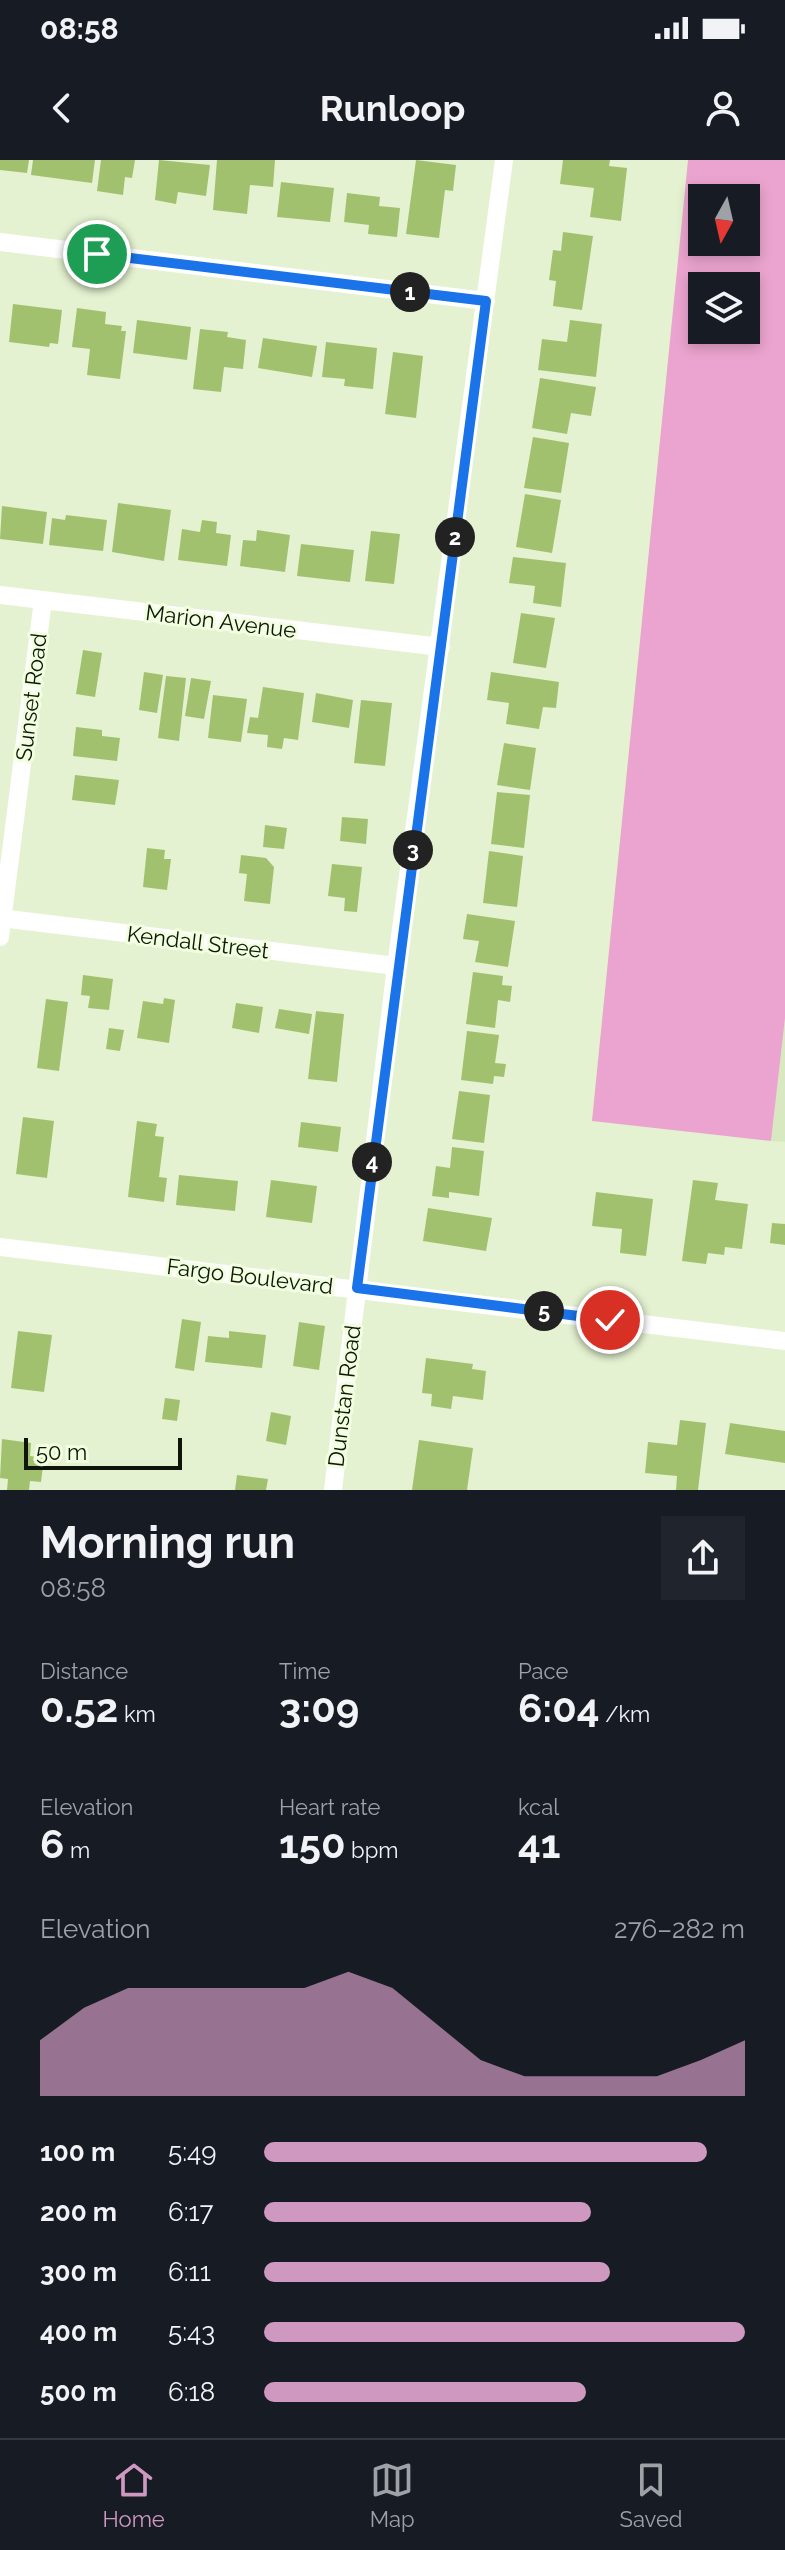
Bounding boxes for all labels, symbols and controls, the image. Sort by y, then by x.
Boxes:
text: 08:58 [40,11,119,46]
icon: back [40,86,84,130]
icon: person [701,86,745,130]
text: Runloop [320,87,465,129]
north arrow [688,184,760,256]
map controls [688,184,760,344]
pin [63,220,131,288]
icon: arrive [75,232,119,276]
pin: 1 [390,272,430,312]
button: layers [688,272,760,344]
text: 1 [405,279,415,305]
pin: 2 [435,517,475,557]
text: 2 [449,524,461,550]
street label: Marion Avenue [144,599,298,643]
street label: Sunset Road [10,632,52,762]
pin: 3 [393,830,433,870]
text: 3 [407,837,419,863]
street label: Kendall Street [126,920,271,964]
pin: 4 [352,1142,392,1182]
text: 4 [366,1149,378,1175]
street label: Fargo Boulevard [165,1253,335,1299]
pin [576,1286,644,1354]
pin: 5 [524,1291,564,1331]
text: 5 [538,1298,550,1324]
icon: check [588,1298,632,1342]
street label: Dunstan Road [322,1324,366,1468]
scale bar [24,1434,182,1470]
text: 50 m [36,1439,87,1465]
button: share [661,1516,745,1600]
text: Morning run [40,1517,295,1568]
text: 08:58 [40,1573,106,1603]
text: Distance [40,1658,128,1684]
text: Time [279,1658,330,1684]
text: Pace [518,1658,568,1684]
text: 0.52 [40,1684,118,1731]
text: 3:09 [279,1684,359,1731]
text: 6:04 [518,1684,600,1731]
text: km [118,1701,156,1727]
text: /km [600,1701,650,1727]
text: Elevation [40,1794,133,1820]
text: Heart rate [279,1794,380,1820]
text: kcal [518,1794,559,1820]
text: 6 [40,1820,64,1867]
text: 150 [279,1820,345,1867]
text: 41 [518,1820,561,1867]
text: m [64,1837,90,1863]
text: bpm [345,1837,398,1863]
text: Elevation [40,1914,150,1944]
text: 276–282 m [614,1914,745,1944]
text: 100 m [40,2137,115,2167]
text: 5:49 [168,2137,217,2167]
text: 200 m [40,2197,117,2227]
text: 6:17 [168,2197,213,2227]
text: 300 m [40,2257,117,2287]
text: 6:11 [168,2257,211,2287]
text: 400 m [40,2317,117,2347]
text: 5:43 [168,2317,215,2347]
text: 500 m [40,2377,117,2407]
text: 6:18 [168,2377,215,2407]
tab: Home [103,2458,165,2532]
tab: Map [370,2458,415,2532]
tab: Saved [620,2458,682,2532]

